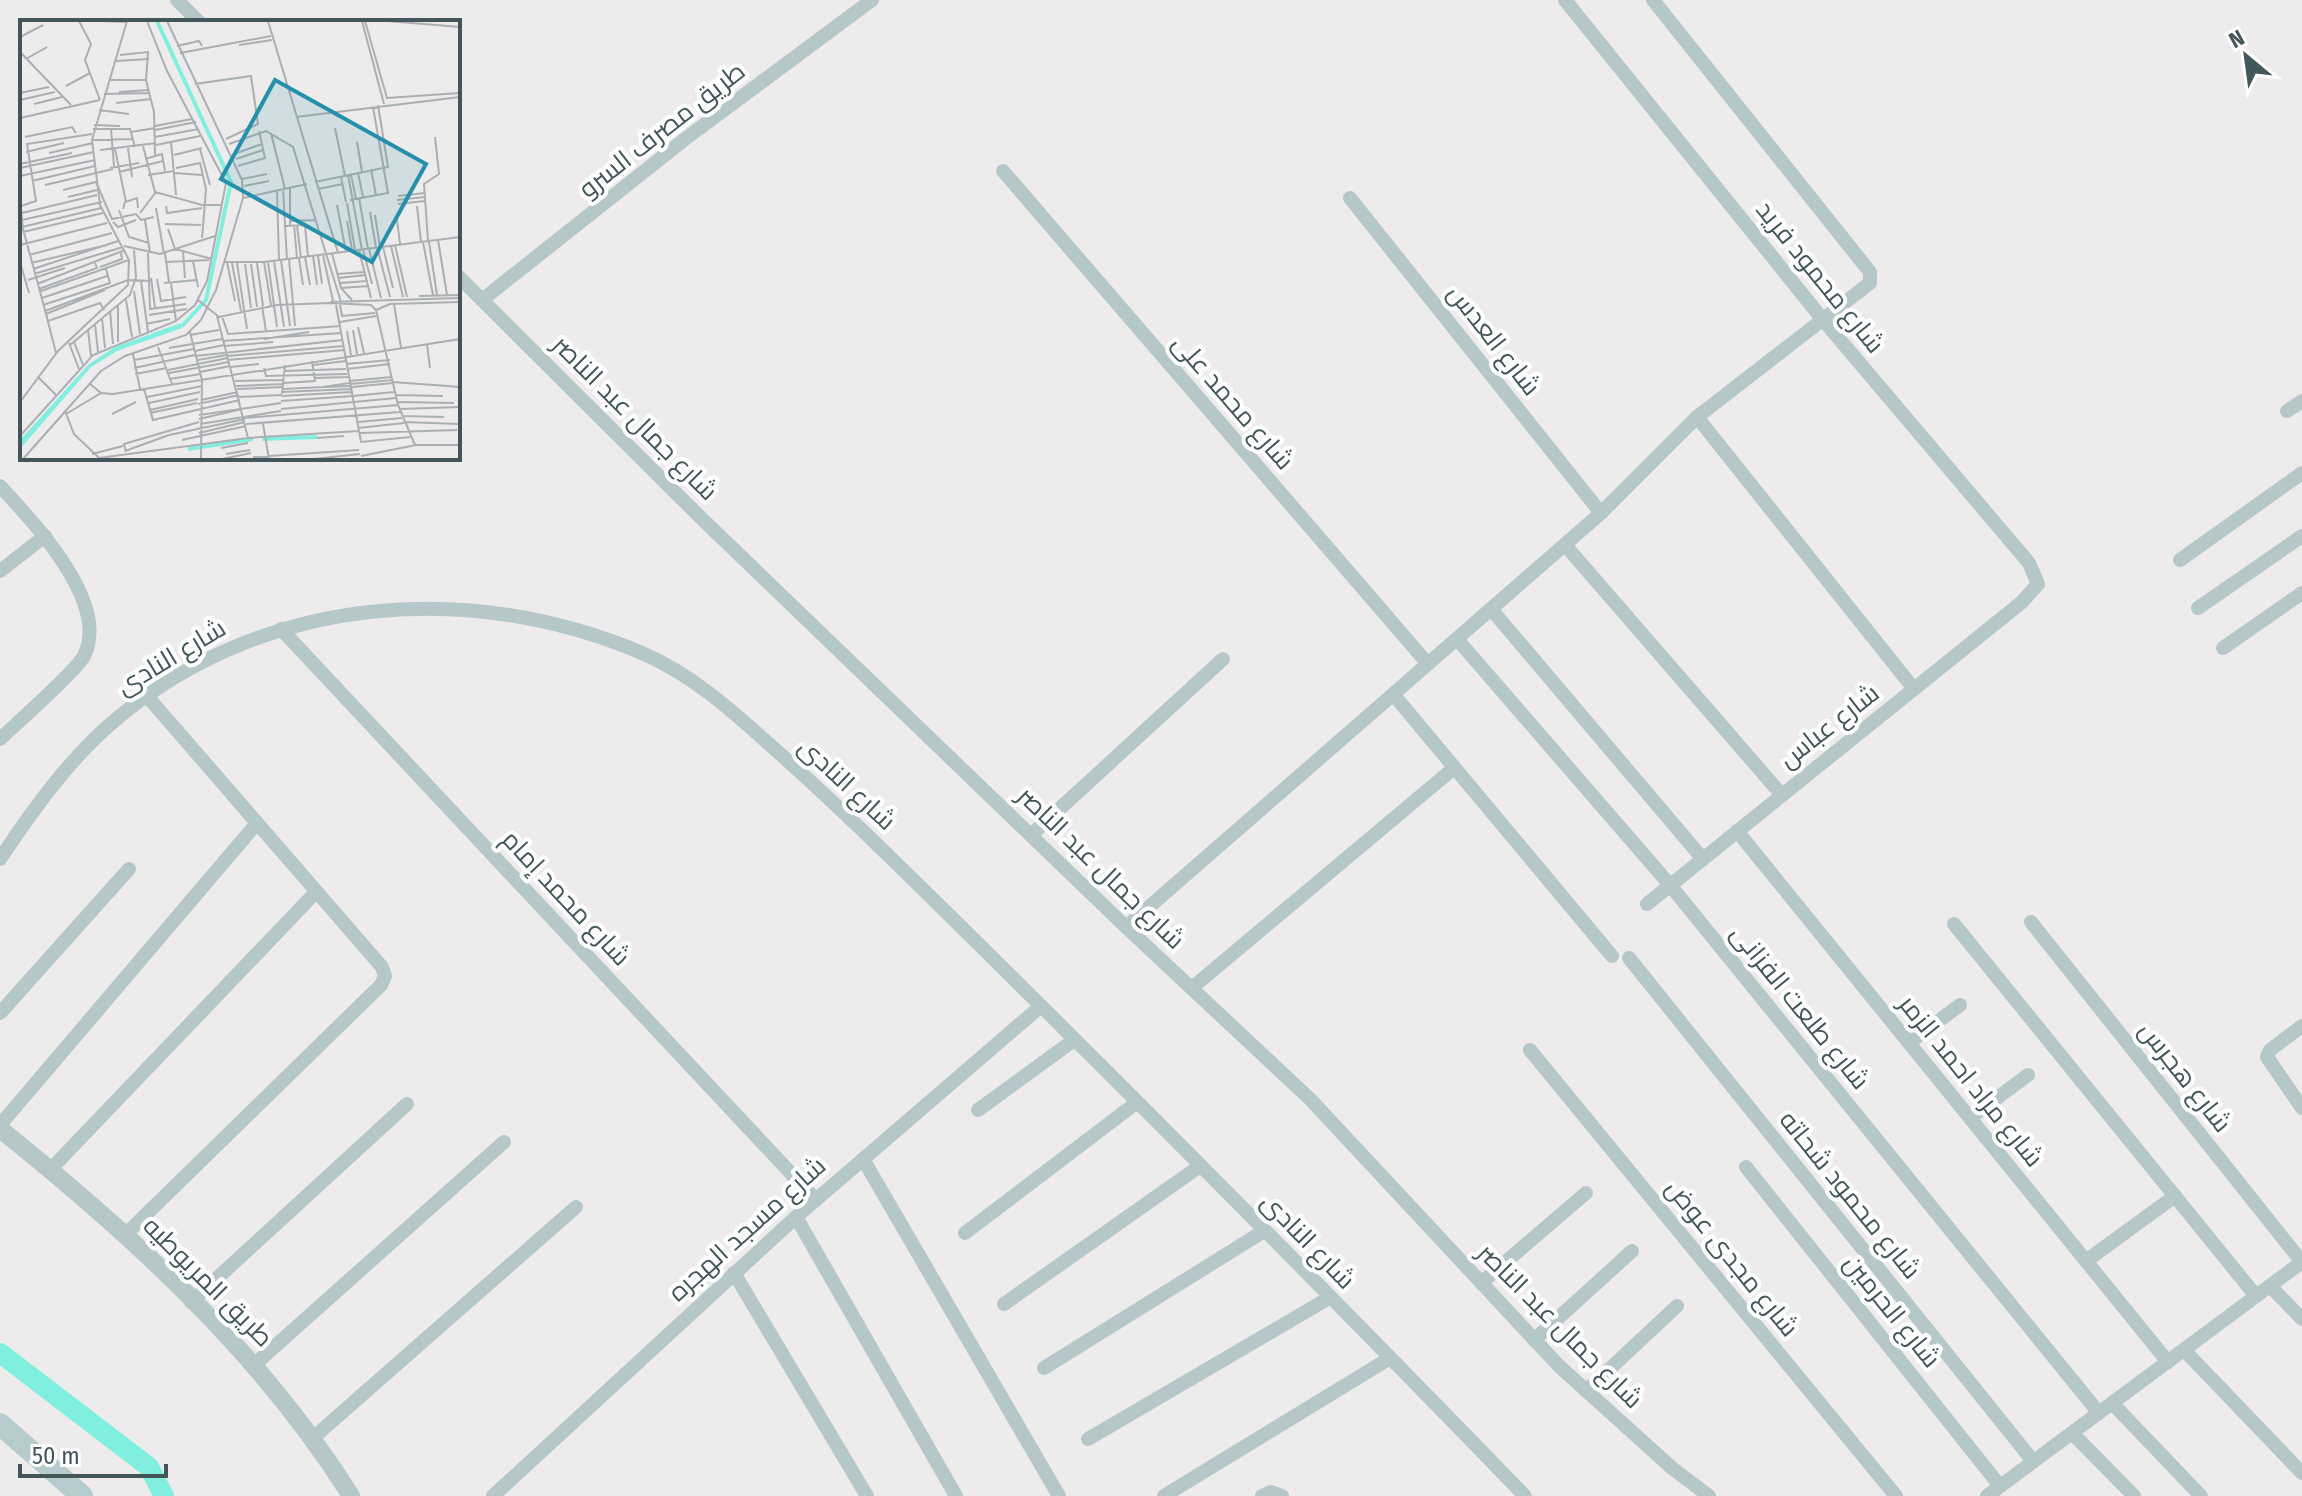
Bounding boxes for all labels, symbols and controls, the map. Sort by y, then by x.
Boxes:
north arrow [2206,16,2286,96]
inset map [20,20,460,460]
text: N [2224,24,2249,54]
street label: طريق مصرف السرو [573,56,751,204]
street label: شارع محمود فريد [1748,195,1891,360]
street label: شارع العدس [1440,278,1547,402]
street label: شارع جمال عبد الناصر [544,328,724,508]
street label: شارع محمد على [1165,328,1300,477]
street label: شارع النادى [111,612,232,703]
street label: شارع عباس [1773,677,1886,776]
street label: شارع النادى [791,731,902,838]
street label: شارع جمال عبد الناصر [1009,779,1191,956]
street label: شارع محمد إمام [494,824,637,974]
street label: شارع طلعت الفزانى [1723,918,1876,1096]
street label: شارع مراد احمد الزمر [1890,987,2050,1174]
street label: شارع هجرس [2131,1015,2238,1139]
street label: شارع محمود شحاته [1772,1105,1927,1286]
street label: شارع مسجد الهجره [662,1150,833,1309]
street label: شارع مجدى عوض [1658,1173,1805,1344]
street label: شارع النادى [1254,1186,1361,1296]
street label: طريق المريوطيه [137,1211,279,1353]
street label: شارع جمال عبد الناصر [1469,1236,1649,1416]
street label: شارع الحرمين [1836,1248,1947,1374]
scale bar [20,1428,166,1478]
text: 50 m [32,1442,80,1470]

